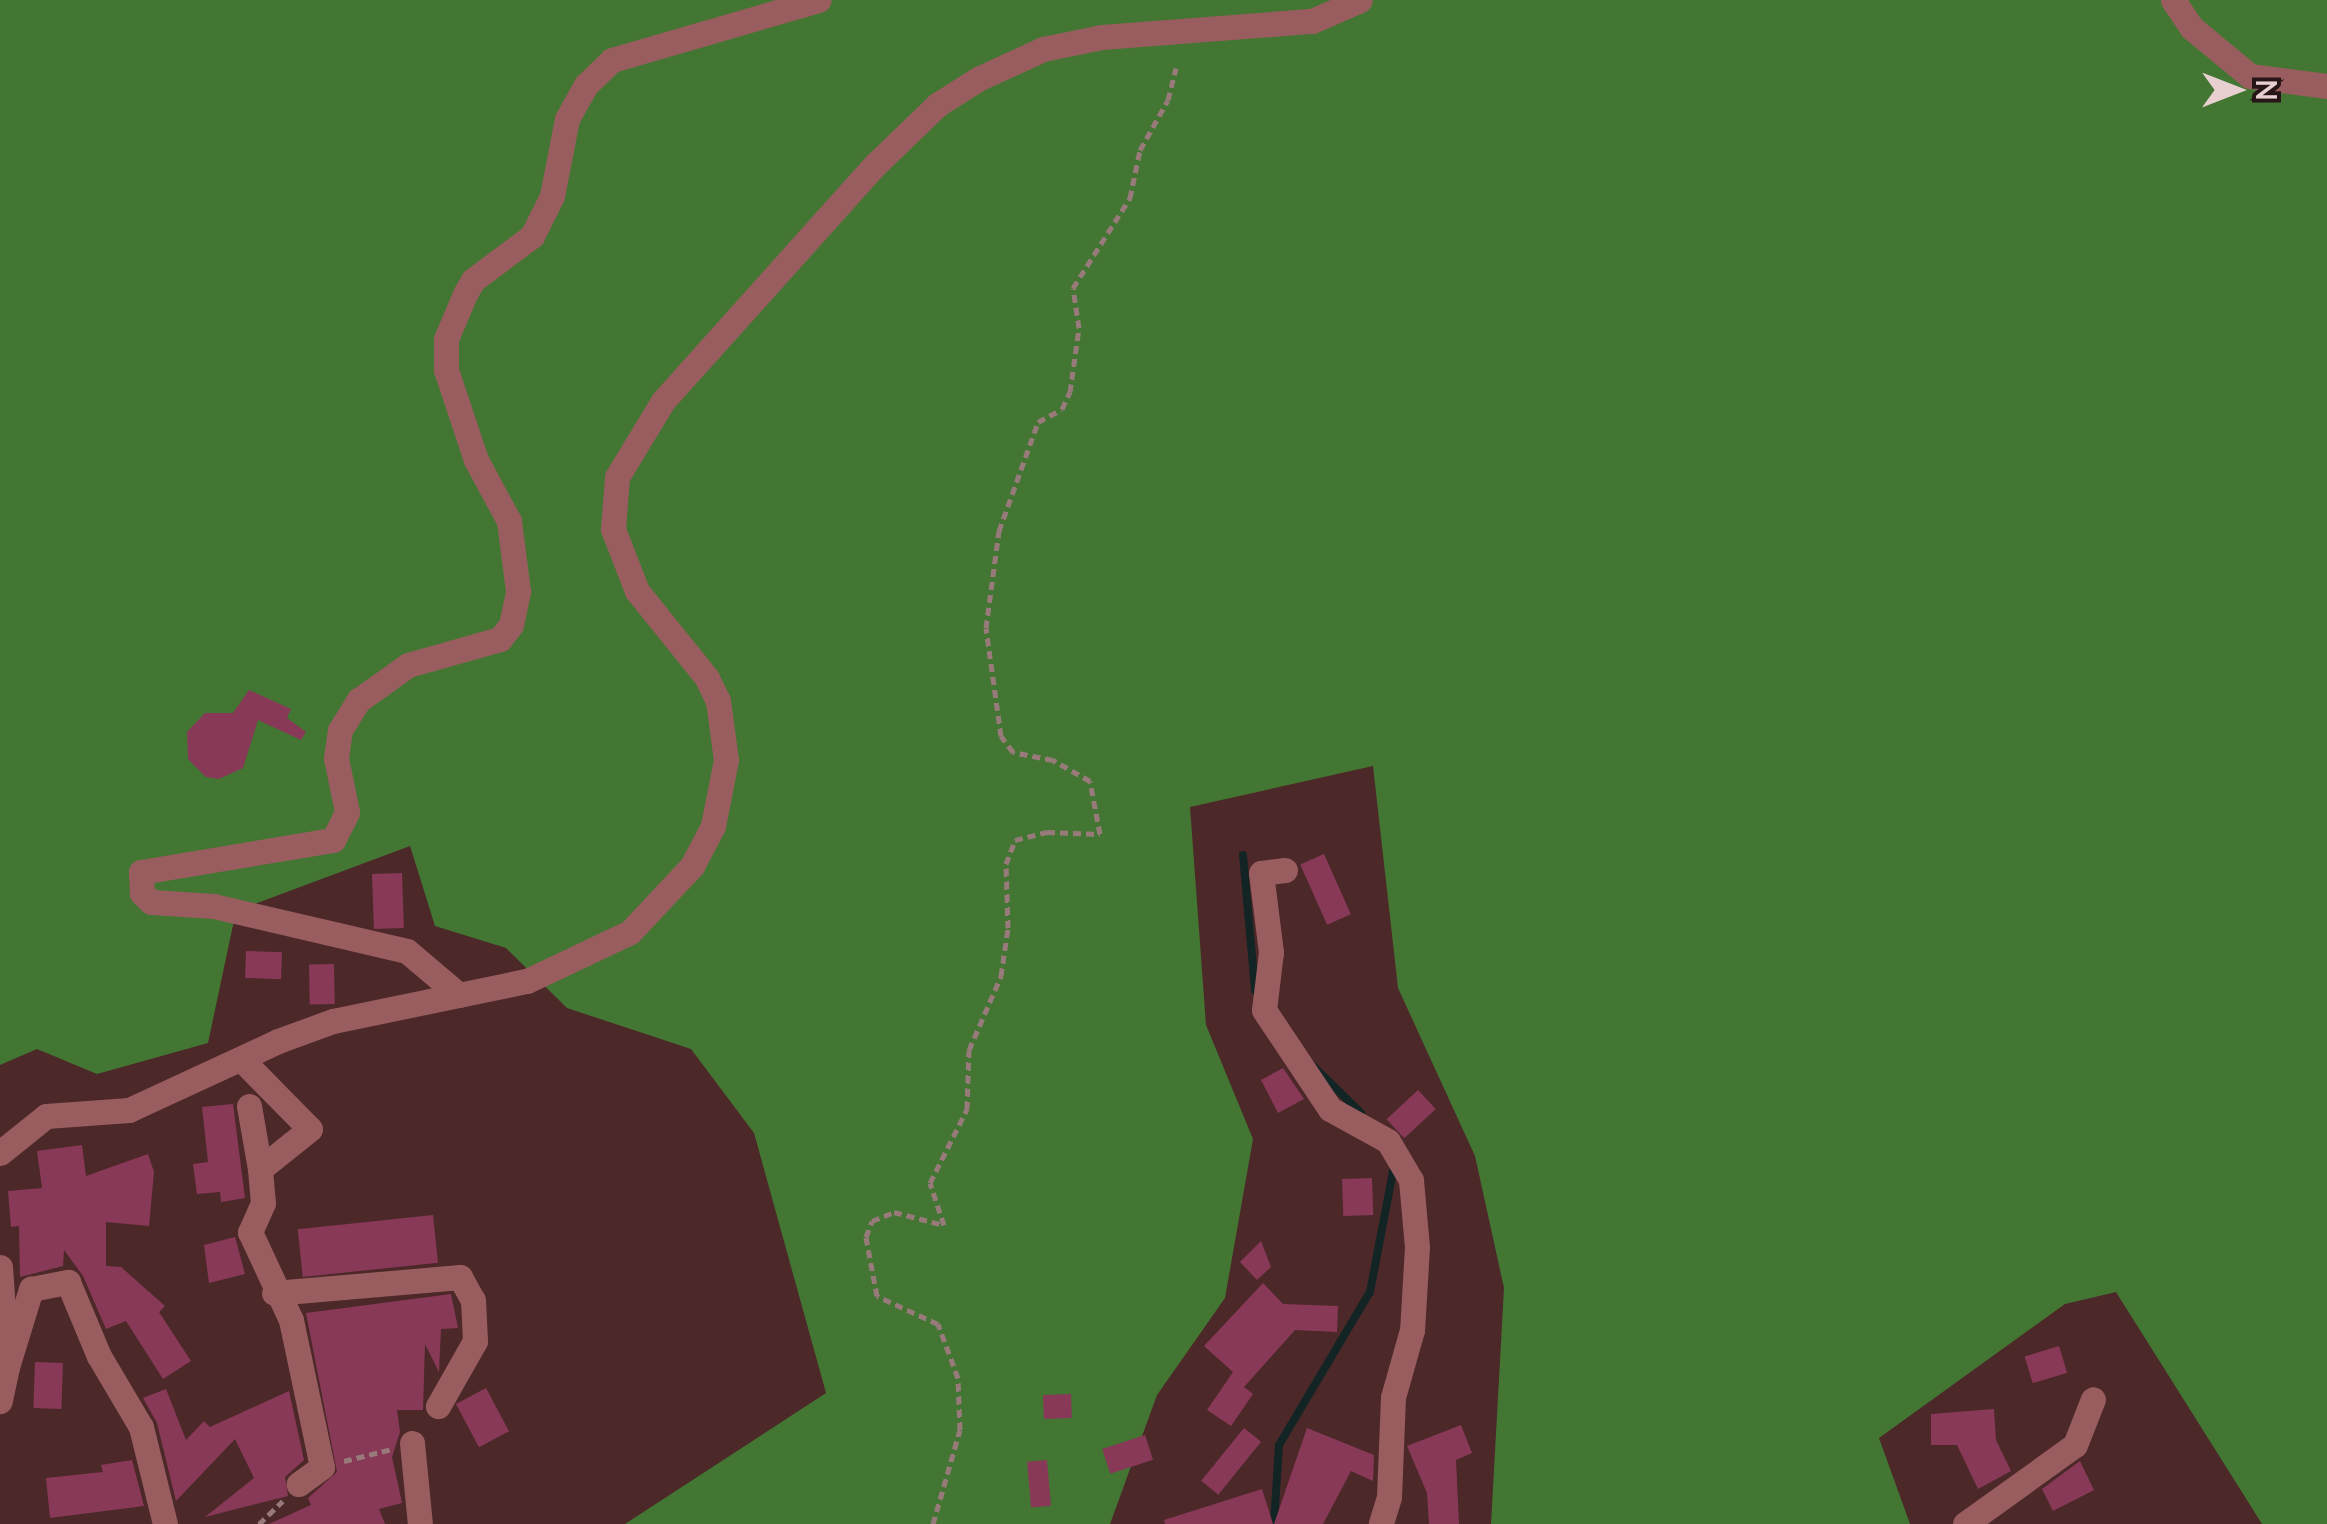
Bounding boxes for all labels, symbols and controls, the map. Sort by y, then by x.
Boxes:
north arrow [2187,40,2287,140]
text: N [2250,79,2284,101]

